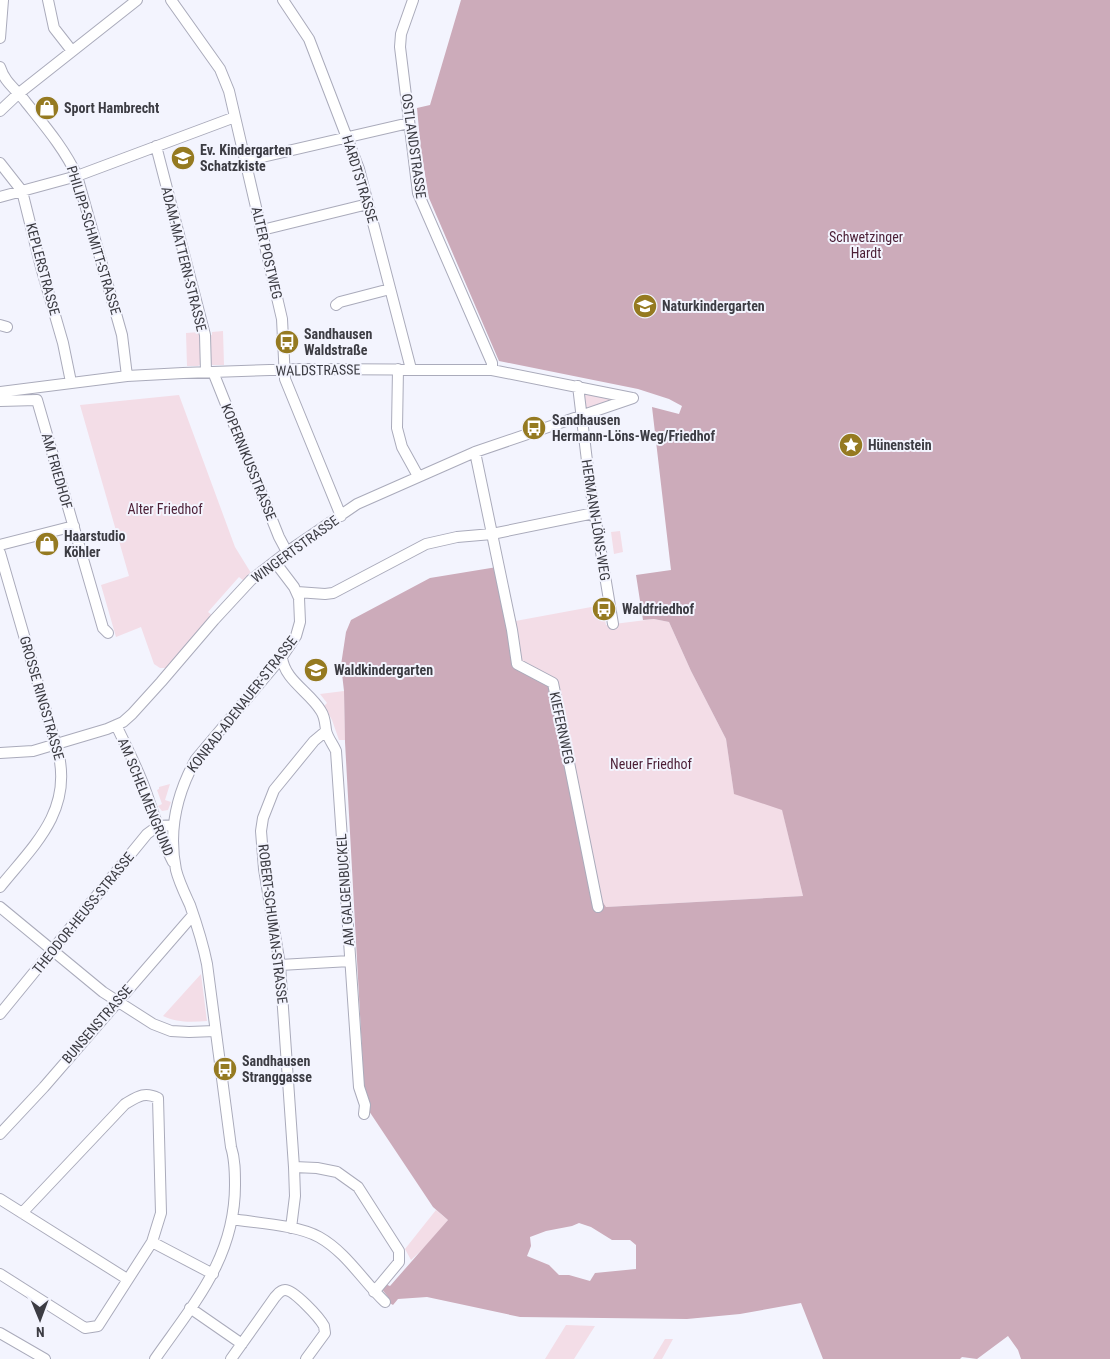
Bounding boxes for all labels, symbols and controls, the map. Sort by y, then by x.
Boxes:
street label: OSTLANDSTRASSE [399,92,429,200]
shop icon: Sport Hambrecht [34,95,60,121]
place label: Sport Hambrecht [64,100,159,116]
street label: HARDTSTRASSE [339,133,381,225]
place label: Ev. Kindergarten Schatzkiste [200,142,292,174]
school or university icon: Ev. Kindergarten Schatzkiste [170,145,196,171]
street label: PHILIPP-SCHMITT-STRASSE [64,164,124,316]
street label: ADAM-MATTERN-STRASSE [158,185,210,333]
street label: ALTER POSTWEG [249,205,285,301]
street label: KEPLERSTRASSE [23,221,63,317]
park label: Schwetzinger Hardt [829,229,903,261]
school or university icon: Naturkindergarten [632,293,658,319]
place label: Naturkindergarten [662,298,765,314]
place label: Sandhausen Waldstraße [304,326,372,358]
bus stop icon: Sandhausen Waldstraße [274,329,300,355]
street label: WALDSTRASSE [276,361,360,379]
street label: KOPERNIKUSSTRASSE [218,401,280,523]
place label: Sandhausen Hermann-Löns-Weg/Friedhof [552,412,716,444]
bus stop icon: Sandhausen Hermann-Löns-Weg/Friedhof [521,415,547,441]
street label: AM FRIEDHOF [39,431,76,511]
place icon: Hünenstein [838,432,864,458]
place label: Hünenstein [868,437,932,453]
street label: HERMANN-LÖNS-WEG [579,458,613,582]
park label: Alter Friedhof [127,501,203,517]
street label: WINGERTSTRASSE [248,512,342,586]
place label: Haarstudio Köhler [64,528,125,560]
shop icon: Haarstudio Köhler [34,531,60,557]
bus stop icon: Waldfriedhof [591,596,617,622]
place label: Waldfriedhof [622,601,695,617]
street label: KONRAD-ADENAUER-STRASSE [184,633,300,775]
street label: GROSSE RINGSTRASSE [17,634,67,762]
school or university icon: Waldkindergarten [303,657,329,683]
place label: Waldkindergarten [334,662,433,678]
street label: KIEFERNWEG [547,690,577,766]
street label: AM SCHELMENGRUND [115,736,177,858]
park label: Neuer Friedhof [610,756,692,772]
street label: AM GALGENBUCKEL [333,833,357,947]
street label: ROBERT-SCHUMAN-STRASSE [255,843,291,1005]
street label: THEODOR-HEUSS-STRASSE [29,849,137,977]
street label: BUNSENSTRASSE [59,982,135,1066]
place label: Sandhausen Stranggasse [242,1053,312,1085]
bus stop icon: Sandhausen Stranggasse [212,1056,238,1082]
north arrow [15,1294,65,1344]
text: N [36,1324,45,1340]

